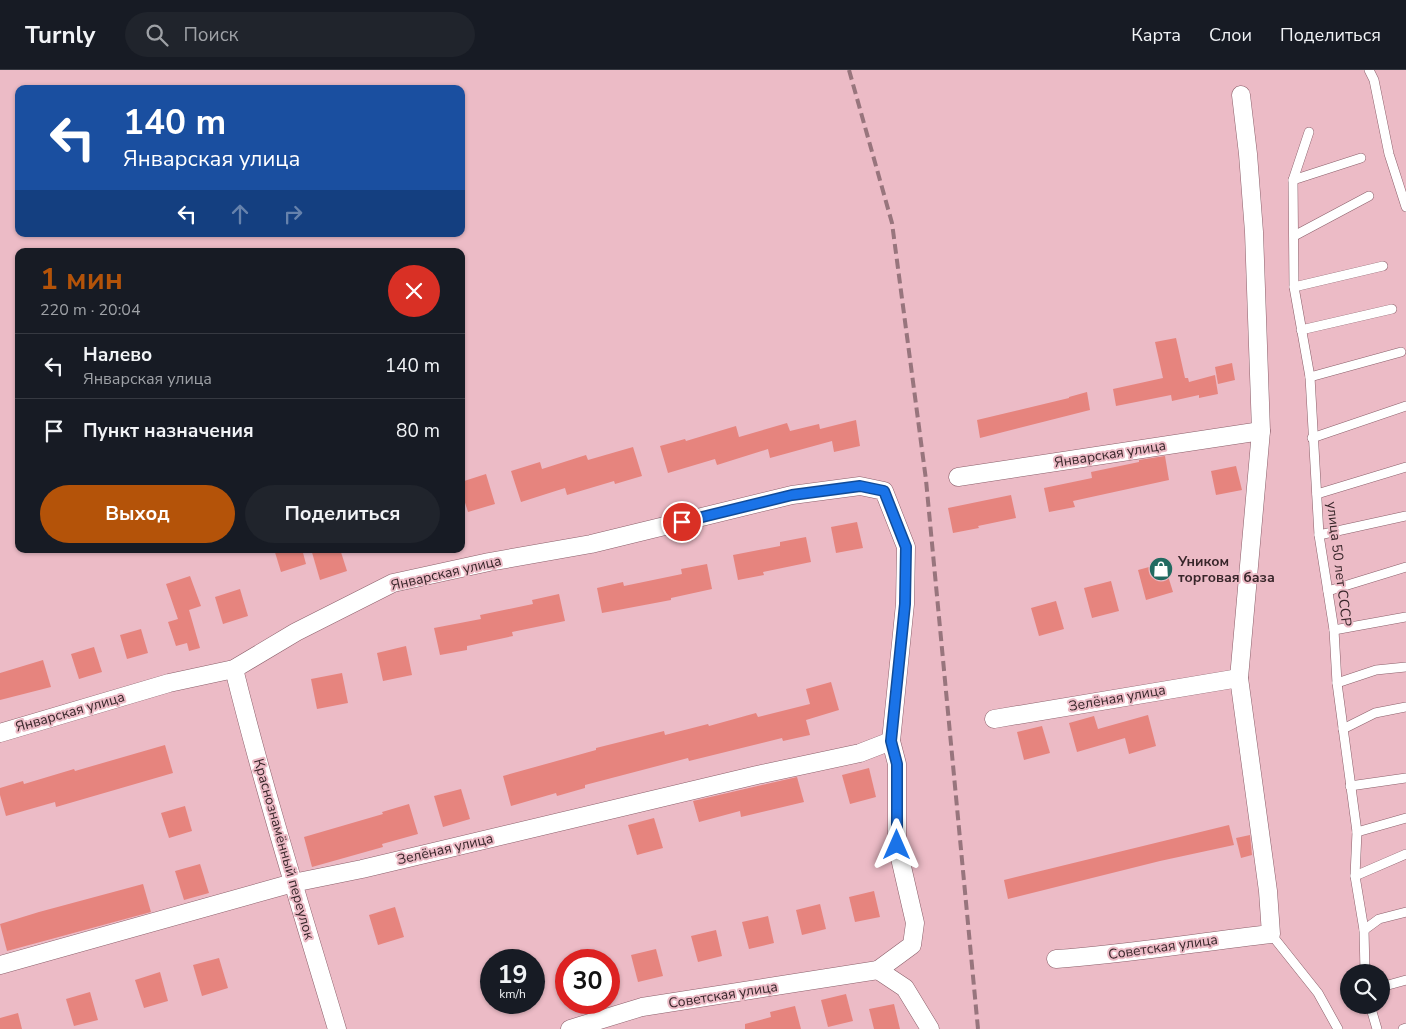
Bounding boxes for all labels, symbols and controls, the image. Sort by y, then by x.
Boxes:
search box [125,12,475,57]
text: Turnly [25,19,95,51]
icon: search [143,21,171,49]
text: Поиск [183,22,239,48]
text: Карта [1131,23,1181,47]
text: Слои [1209,23,1252,47]
text: Поделиться [1280,23,1381,47]
text: 140 m [123,99,226,146]
icon: left [40,105,105,170]
text: Январская улица [123,144,300,174]
icon: left [173,200,201,228]
icon: ahead [226,200,254,228]
icon: right [279,200,307,228]
text: 1 мин [40,259,123,300]
button: close [388,265,440,317]
text: 220 m · 20:04 [40,299,141,321]
text: Налево [83,342,152,368]
icon: left [40,352,68,380]
text: 140 m [385,353,440,379]
text: Январская улица [83,368,212,390]
icon: arrive [40,417,68,445]
text: Пункт назначения [83,418,254,444]
text: 80 m [396,418,440,444]
street label: Январская улица [1053,436,1167,472]
button: Выход [40,485,235,543]
button: Поделиться [245,485,440,543]
pin [661,501,703,543]
street label: улица 50 лет СССР [1322,501,1356,627]
icon: arrive [668,508,696,536]
street label: Январская улица [389,551,503,595]
place label: Уником торговая база [1177,552,1275,587]
shop icon: Уником торговая база [1148,556,1174,582]
street label: Зелёная улица [1067,680,1167,716]
street label: Январская улица [13,687,127,737]
street label: Краснознамённый переулок [249,756,319,942]
position arrow [870,818,922,870]
street label: Зелёная улица [395,829,495,869]
street label: Советская улица [1107,930,1219,964]
speed limit sign: 30 [555,949,620,1014]
text: 19 [497,958,528,992]
map controls [1340,964,1390,1014]
button: search [1340,964,1390,1014]
street label: Советская улица [667,977,779,1013]
text: km/h [499,986,526,1002]

